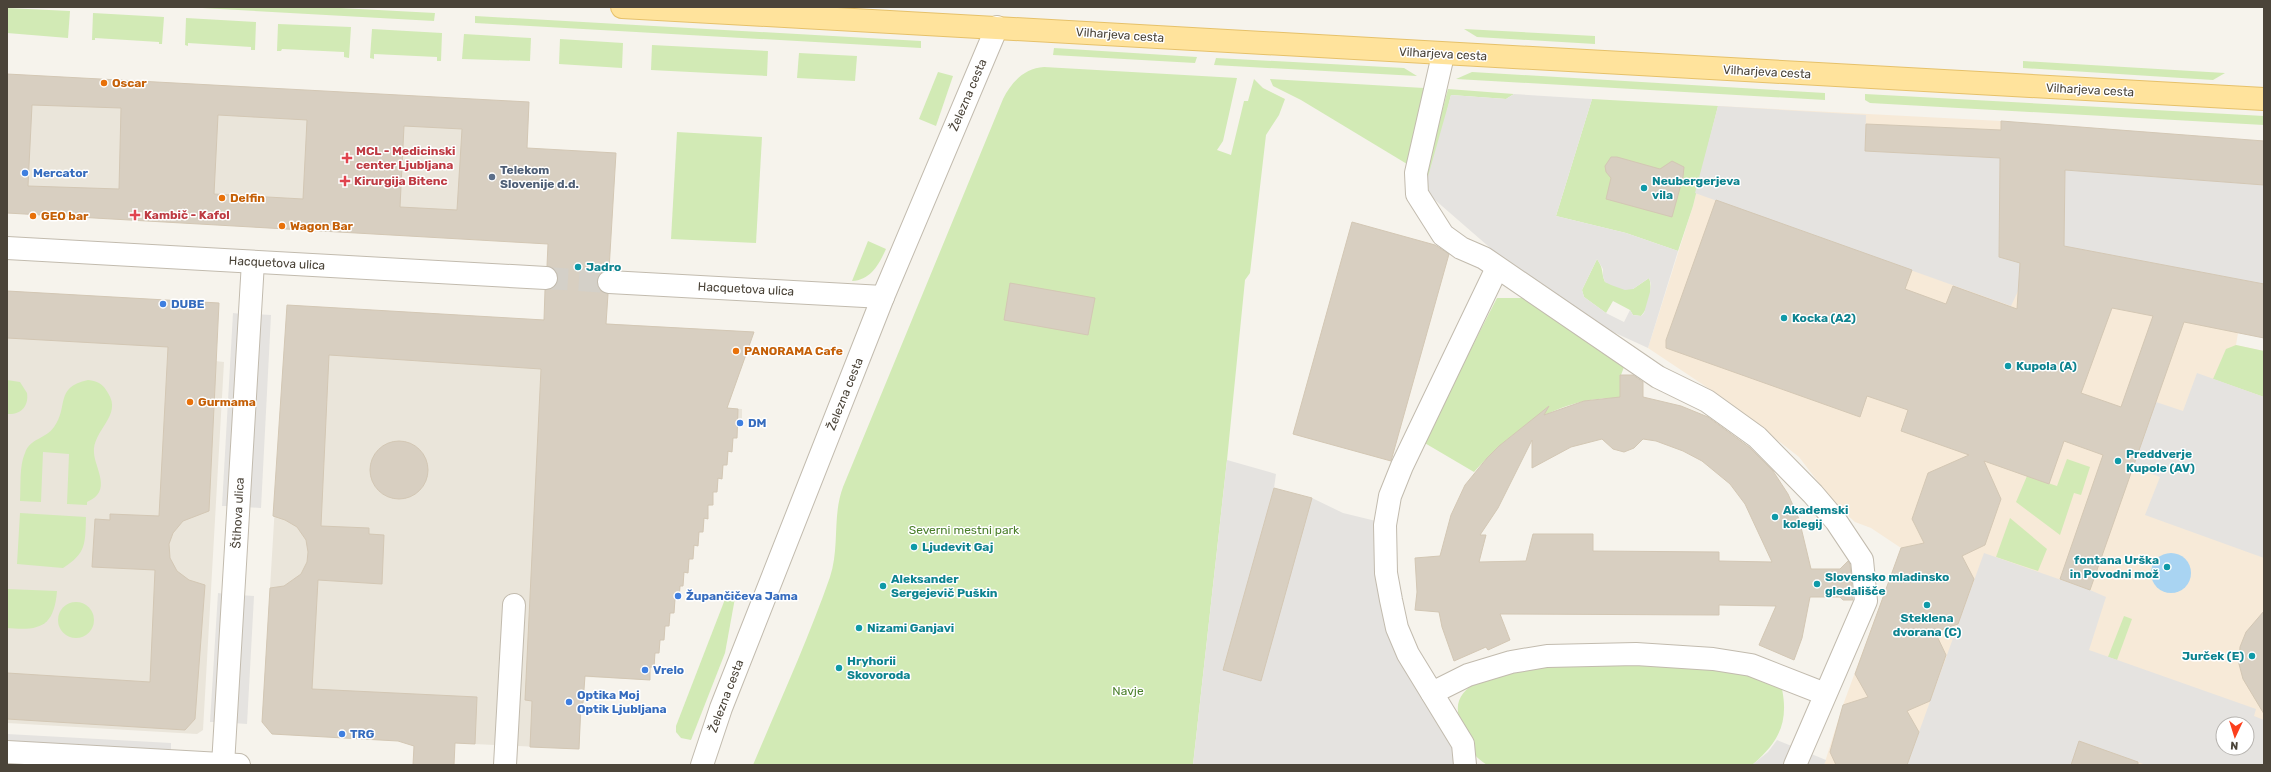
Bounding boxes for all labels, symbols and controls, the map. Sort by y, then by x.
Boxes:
street label: Vilharjeva cesta [1075,25,1165,45]
street label: Vilharjeva cesta [1398,45,1488,63]
street label: Železna cesta [946,57,990,133]
street label: Vilharjeva cesta [1722,63,1812,81]
place label: Oscar [112,76,147,90]
marker: Oscar [99,78,109,88]
street label: Vilharjeva cesta [2045,81,2135,99]
place label: MCL - Medicinski center Ljubljana [356,144,455,172]
marker: MCL - Medicinski center Ljubljana [341,152,353,164]
place label: Telekom Slovenije d.d. [500,163,579,191]
place label: Mercator [33,166,89,180]
marker: Mercator [20,168,30,178]
marker: Telekom Slovenije d.d. [487,172,497,182]
place label: Kirurgija Bitenc [354,174,448,188]
place label: Neubergerjeva vila [1652,174,1740,202]
marker: Kirurgija Bitenc [339,175,351,187]
marker: Neubergerjeva vila [1639,183,1649,193]
place label: Delfin [230,191,265,205]
marker: Delfin [217,193,227,203]
place label: Kambič - Kafol [144,208,230,222]
place label: GEO bar [41,209,89,223]
marker: Kambič - Kafol [129,209,141,221]
marker: GEO bar [28,211,38,221]
place label: Wagon Bar [290,219,354,233]
marker: Wagon Bar [277,221,287,231]
street label: Hacquetova ulica [228,253,326,273]
place label: Jadro [586,260,621,274]
marker: Jadro [573,262,583,272]
street label: Hacquetova ulica [697,279,795,299]
place label: DUBE [171,297,205,311]
marker: DUBE [158,299,168,309]
place label: Kocka (A2) [1792,311,1856,325]
marker: Kocka (A2) [1779,313,1789,323]
place label: PANORAMA Cafe [744,344,843,358]
marker: PANORAMA Cafe [731,346,741,356]
street label: Železna cesta [824,356,866,432]
place label: Kupola (A) [2016,359,2077,373]
marker: Kupola (A) [2003,361,2013,371]
place label: Gurmama [198,395,256,409]
marker: Gurmama [185,397,195,407]
place label: DM [748,416,767,430]
marker: DM [735,418,745,428]
place label: Preddverje Kupole (AV) [2126,447,2195,475]
marker: Preddverje Kupole (AV) [2113,456,2123,466]
street label: Štihova ulica [229,477,247,549]
place label: Akademski kolegij [1783,503,1848,531]
marker: Akademski kolegij [1770,512,1780,522]
park label: Severni mestni park [909,523,1020,537]
place label: Ljudevit Gaj [922,540,993,554]
marker: Ljudevit Gaj [909,542,919,552]
place label: fontana Urška in Povodni mož [2070,553,2159,581]
marker: fontana Urška in Povodni mož [2162,562,2172,572]
place label: Slovensko mladinsko gledališče [1825,570,1949,598]
place label: Aleksander Sergejevič Puškin [891,572,998,600]
marker: Slovensko mladinsko gledališče [1812,579,1822,589]
marker: Aleksander Sergejevič Puškin [878,581,888,591]
place label: Župančičeva Jama [686,589,798,603]
marker: Župančičeva Jama [673,591,683,601]
marker: Steklena dvorana (C) [1922,600,1932,610]
place label: Steklena dvorana (C) [1893,611,1962,639]
place label: Nizami Ganjavi [867,621,954,635]
marker: Nizami Ganjavi [854,623,864,633]
place label: Jurček (E) [2182,649,2244,663]
marker: Jurček (E) [2247,651,2257,661]
place label: Hryhorii Skovoroda [847,654,910,682]
street label: Železna cesta [706,658,746,734]
place label: Vrelo [653,663,684,677]
marker: Hryhorii Skovoroda [834,663,844,673]
marker: Vrelo [640,665,650,675]
park label: Navje [1112,684,1144,698]
place label: Optika Moj Optik Ljubljana [577,688,667,716]
marker: Optika Moj Optik Ljubljana [564,697,574,707]
north arrow [2215,716,2255,756]
place label: TRG [350,727,375,741]
marker: TRG [337,729,347,739]
text: N [2230,739,2239,752]

